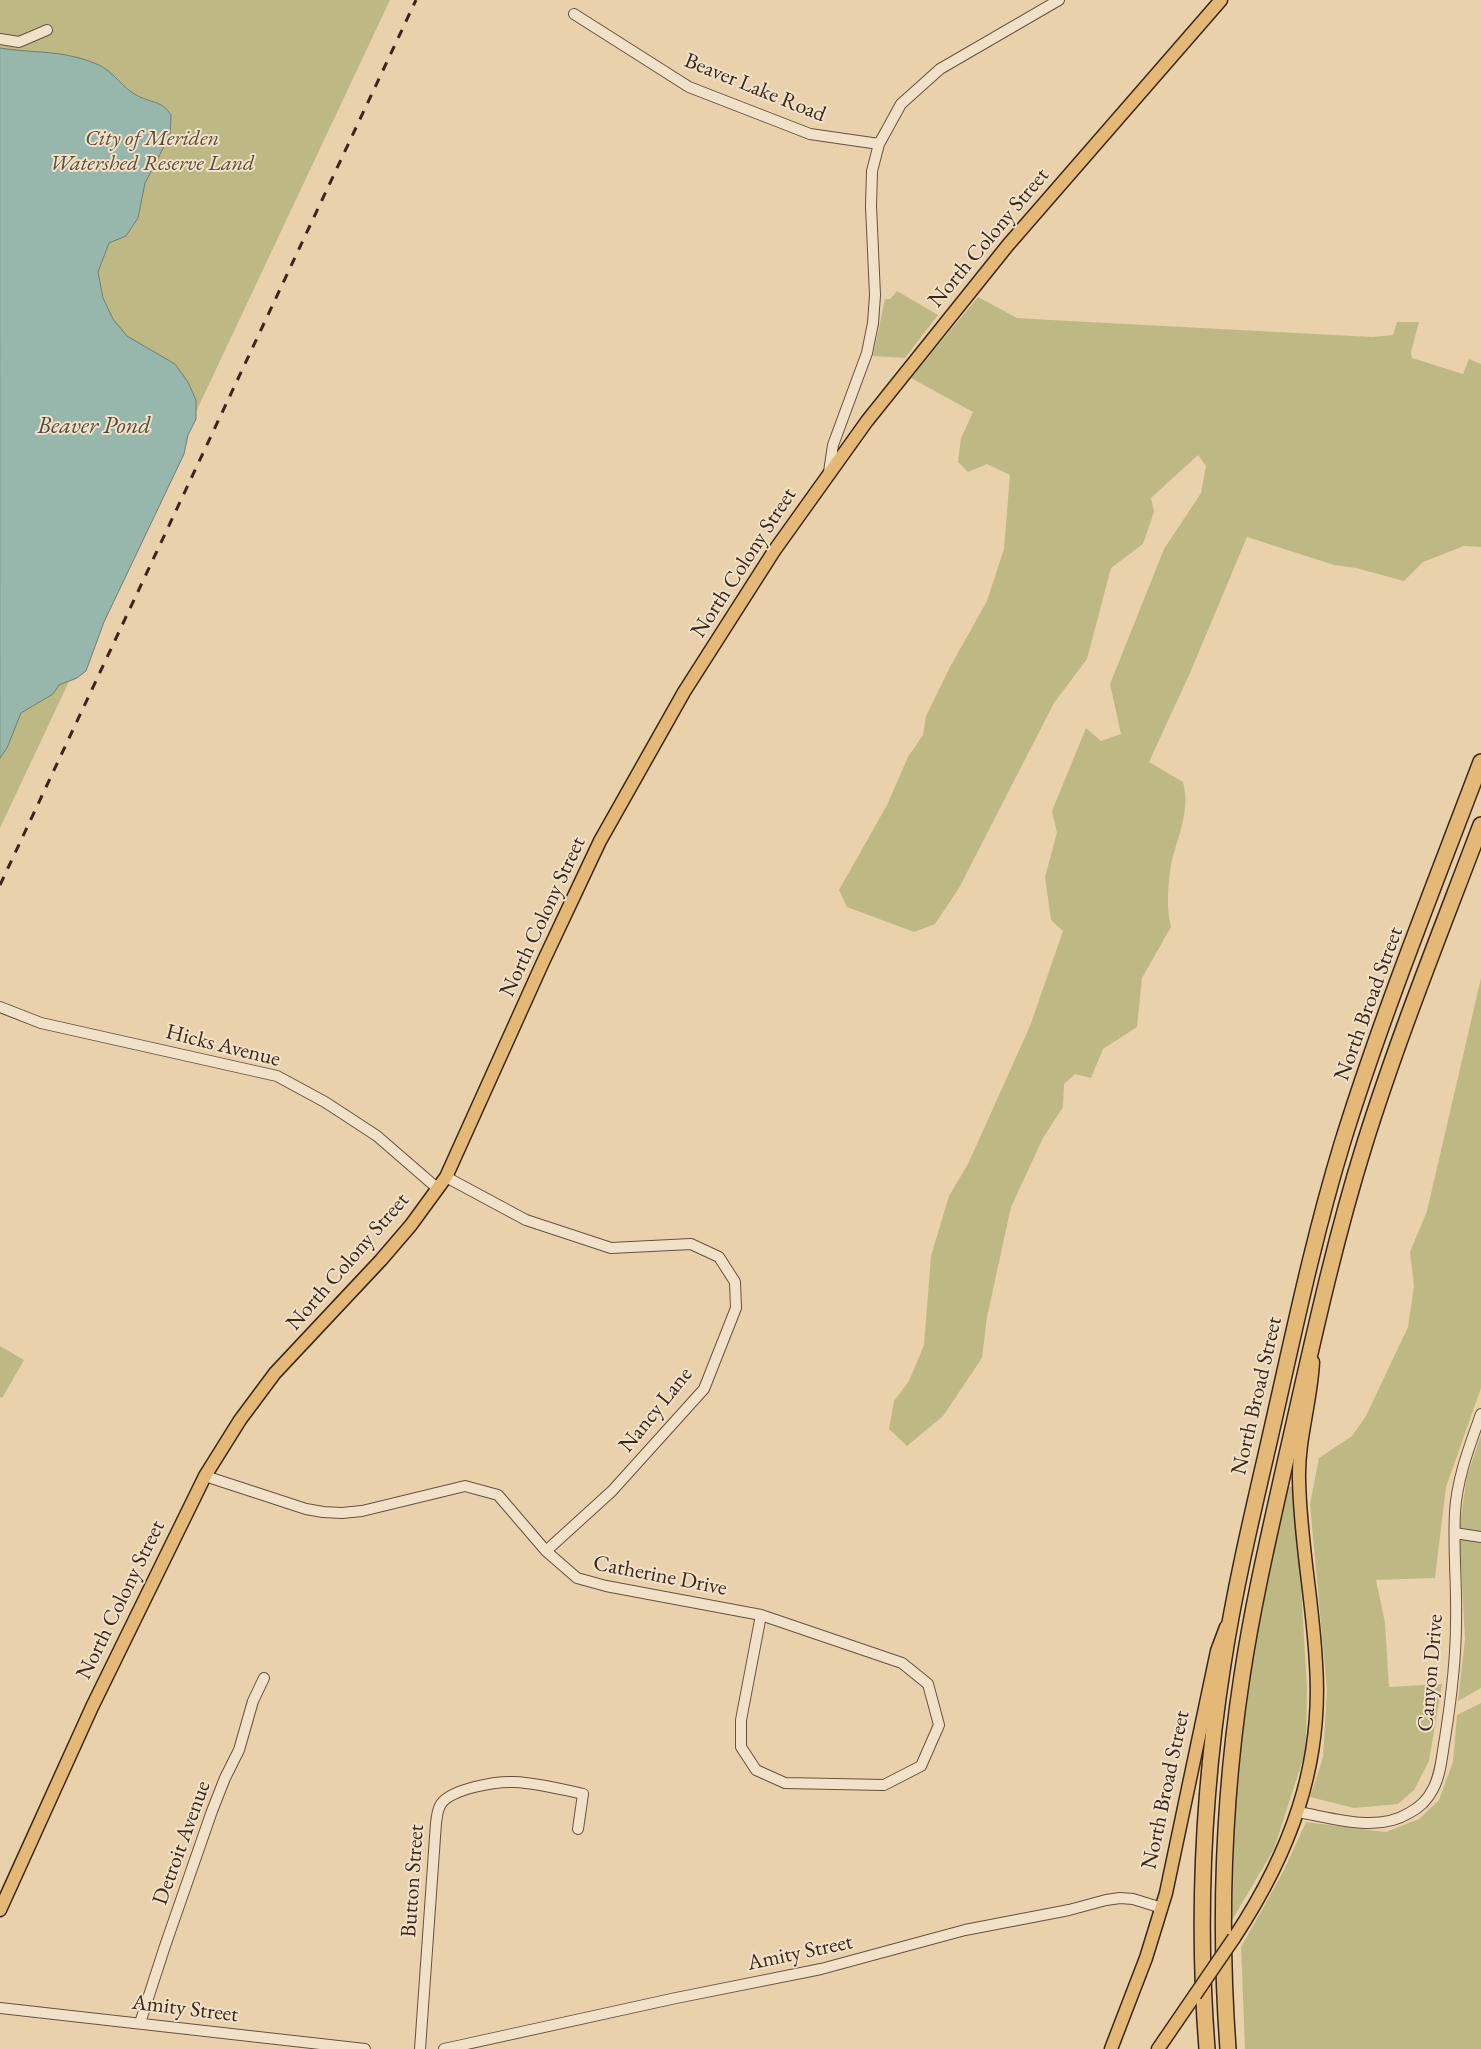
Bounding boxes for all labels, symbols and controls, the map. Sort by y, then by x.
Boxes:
street label: Beaver Lake Road [680,48,830,128]
park label: City of Meriden Watershed Reserve Land [50,126,254,178]
street label: North Colony Street [923,163,1055,313]
water label: Beaver Pond [37,412,151,440]
street label: North Colony Street [686,483,802,643]
street label: North Colony Street [494,833,592,1001]
street label: North Broad Street [1329,924,1409,1084]
street label: Hicks Avenue [163,1019,283,1073]
street label: North Colony Street [281,1188,415,1336]
street label: North Broad Street [1226,1314,1288,1478]
street label: Nancy Lane [614,1362,698,1458]
street label: North Colony Street [71,1516,171,1684]
street label: Catherine Drive [591,1550,729,1602]
street label: Canyon Drive [1413,1613,1449,1733]
street label: North Broad Street [1136,1708,1196,1872]
street label: Detroit Avenue [147,1777,217,1909]
street label: Button Street [396,1823,430,1939]
street label: Amity Street [745,1929,855,1977]
street label: Amity Street [130,1989,240,2029]

